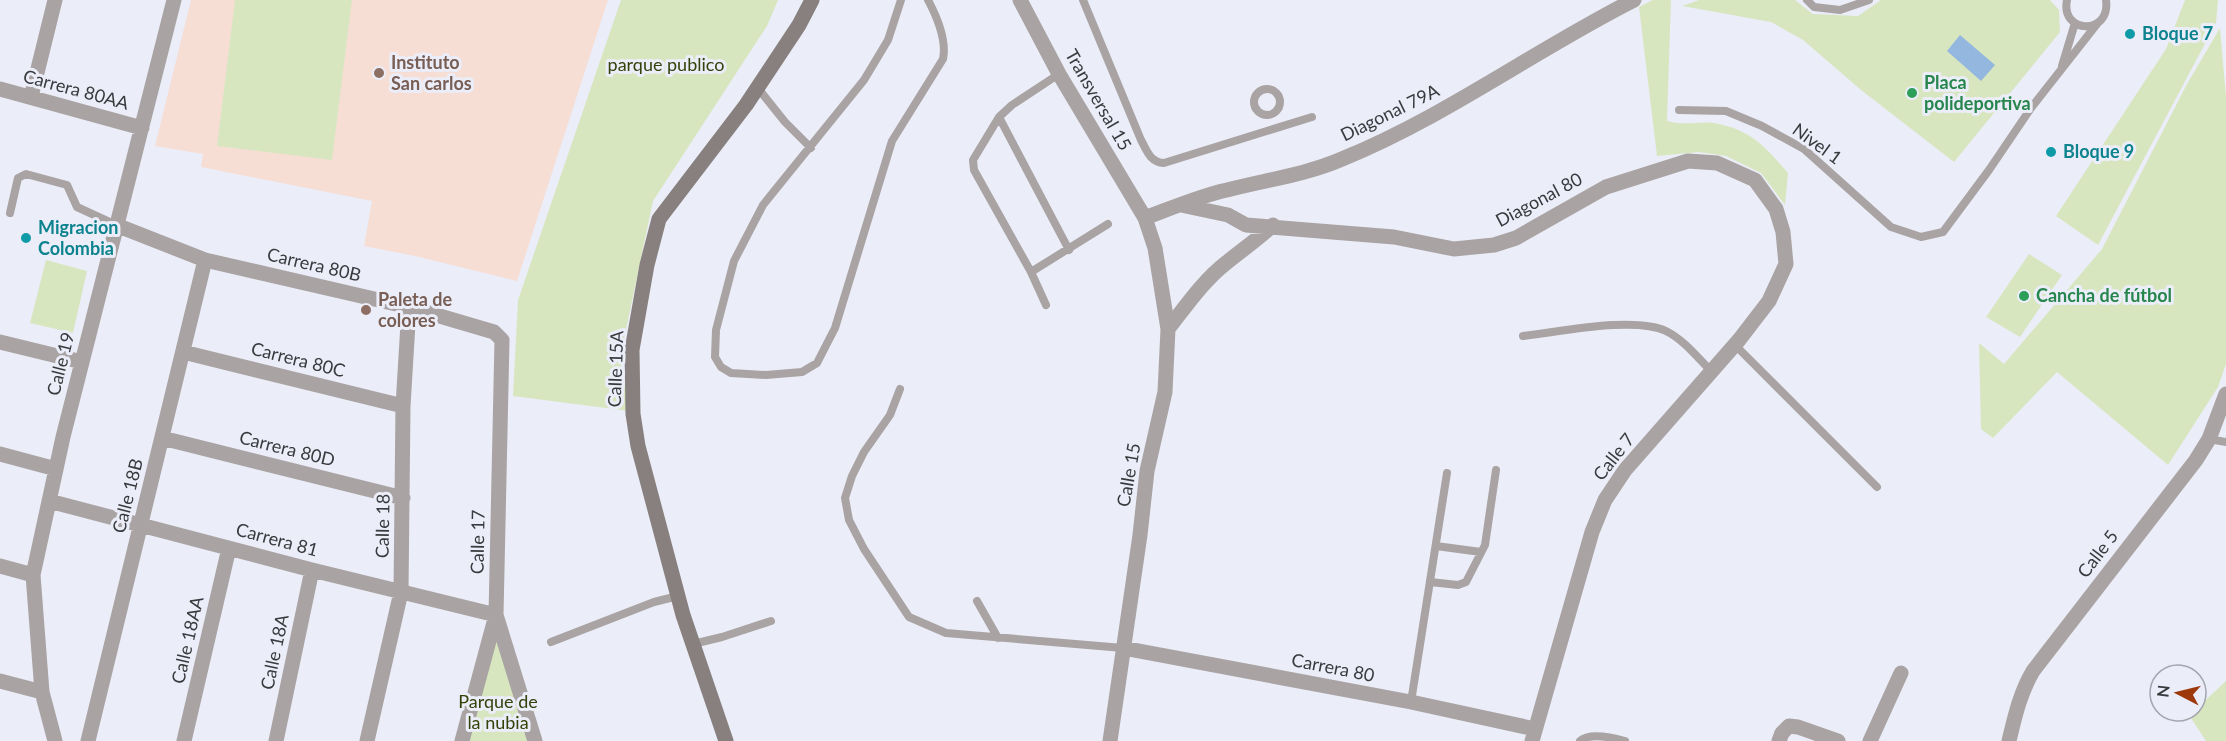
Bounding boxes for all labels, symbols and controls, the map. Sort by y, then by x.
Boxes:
place label: Bloque 7 [2142,22,2213,44]
marker: Bloque 7 [2123,27,2137,41]
street label: Transversal 15 [1061,45,1137,154]
place label: Instituto San carlos [391,51,472,94]
park label: parque publico [608,53,724,75]
street label: Carrera 80AA [21,64,132,114]
marker: Instituto San carlos [372,66,386,80]
place label: Placa polideportiva [1924,71,2031,114]
street label: Diagonal 79A [1337,78,1443,145]
marker: Placa polideportiva [1905,86,1919,100]
street label: Nivel 1 [1789,118,1847,168]
place label: Bloque 9 [2063,140,2134,162]
marker: Bloque 9 [2044,145,2058,159]
street label: Diagonal 80 [1491,167,1586,231]
place label: Migracion Colombia [38,216,118,259]
marker: Migracion Colombia [19,231,33,245]
street label: Carrera 80B [265,243,363,286]
place label: Cancha de fútbol [2036,284,2172,306]
place label: Paleta de colores [378,288,452,331]
marker: Cancha de fútbol [2017,289,2031,303]
marker: Paleta de colores [359,303,373,317]
street label: Calle 15A [603,329,627,408]
street label: Calle 19 [42,330,79,398]
street label: Carrera 80C [249,337,348,381]
street label: Carrera 80D [237,426,337,471]
street label: Calle 7 [1588,428,1639,484]
street label: Calle 15 [1112,441,1144,508]
street label: Calle 18B [107,456,147,535]
street label: Calle 18 [370,494,394,558]
street label: Calle 17 [465,510,489,574]
street label: Carrera 81 [234,518,321,561]
street label: Calle 5 [2072,525,2122,582]
street label: Calle 18AA [166,593,208,686]
street label: Calle 18A [255,611,293,692]
street label: Carrera 80 [1290,648,1377,686]
north arrow [2148,663,2208,723]
text: N [2152,684,2173,698]
park label: Parque de la nubia [458,690,538,733]

